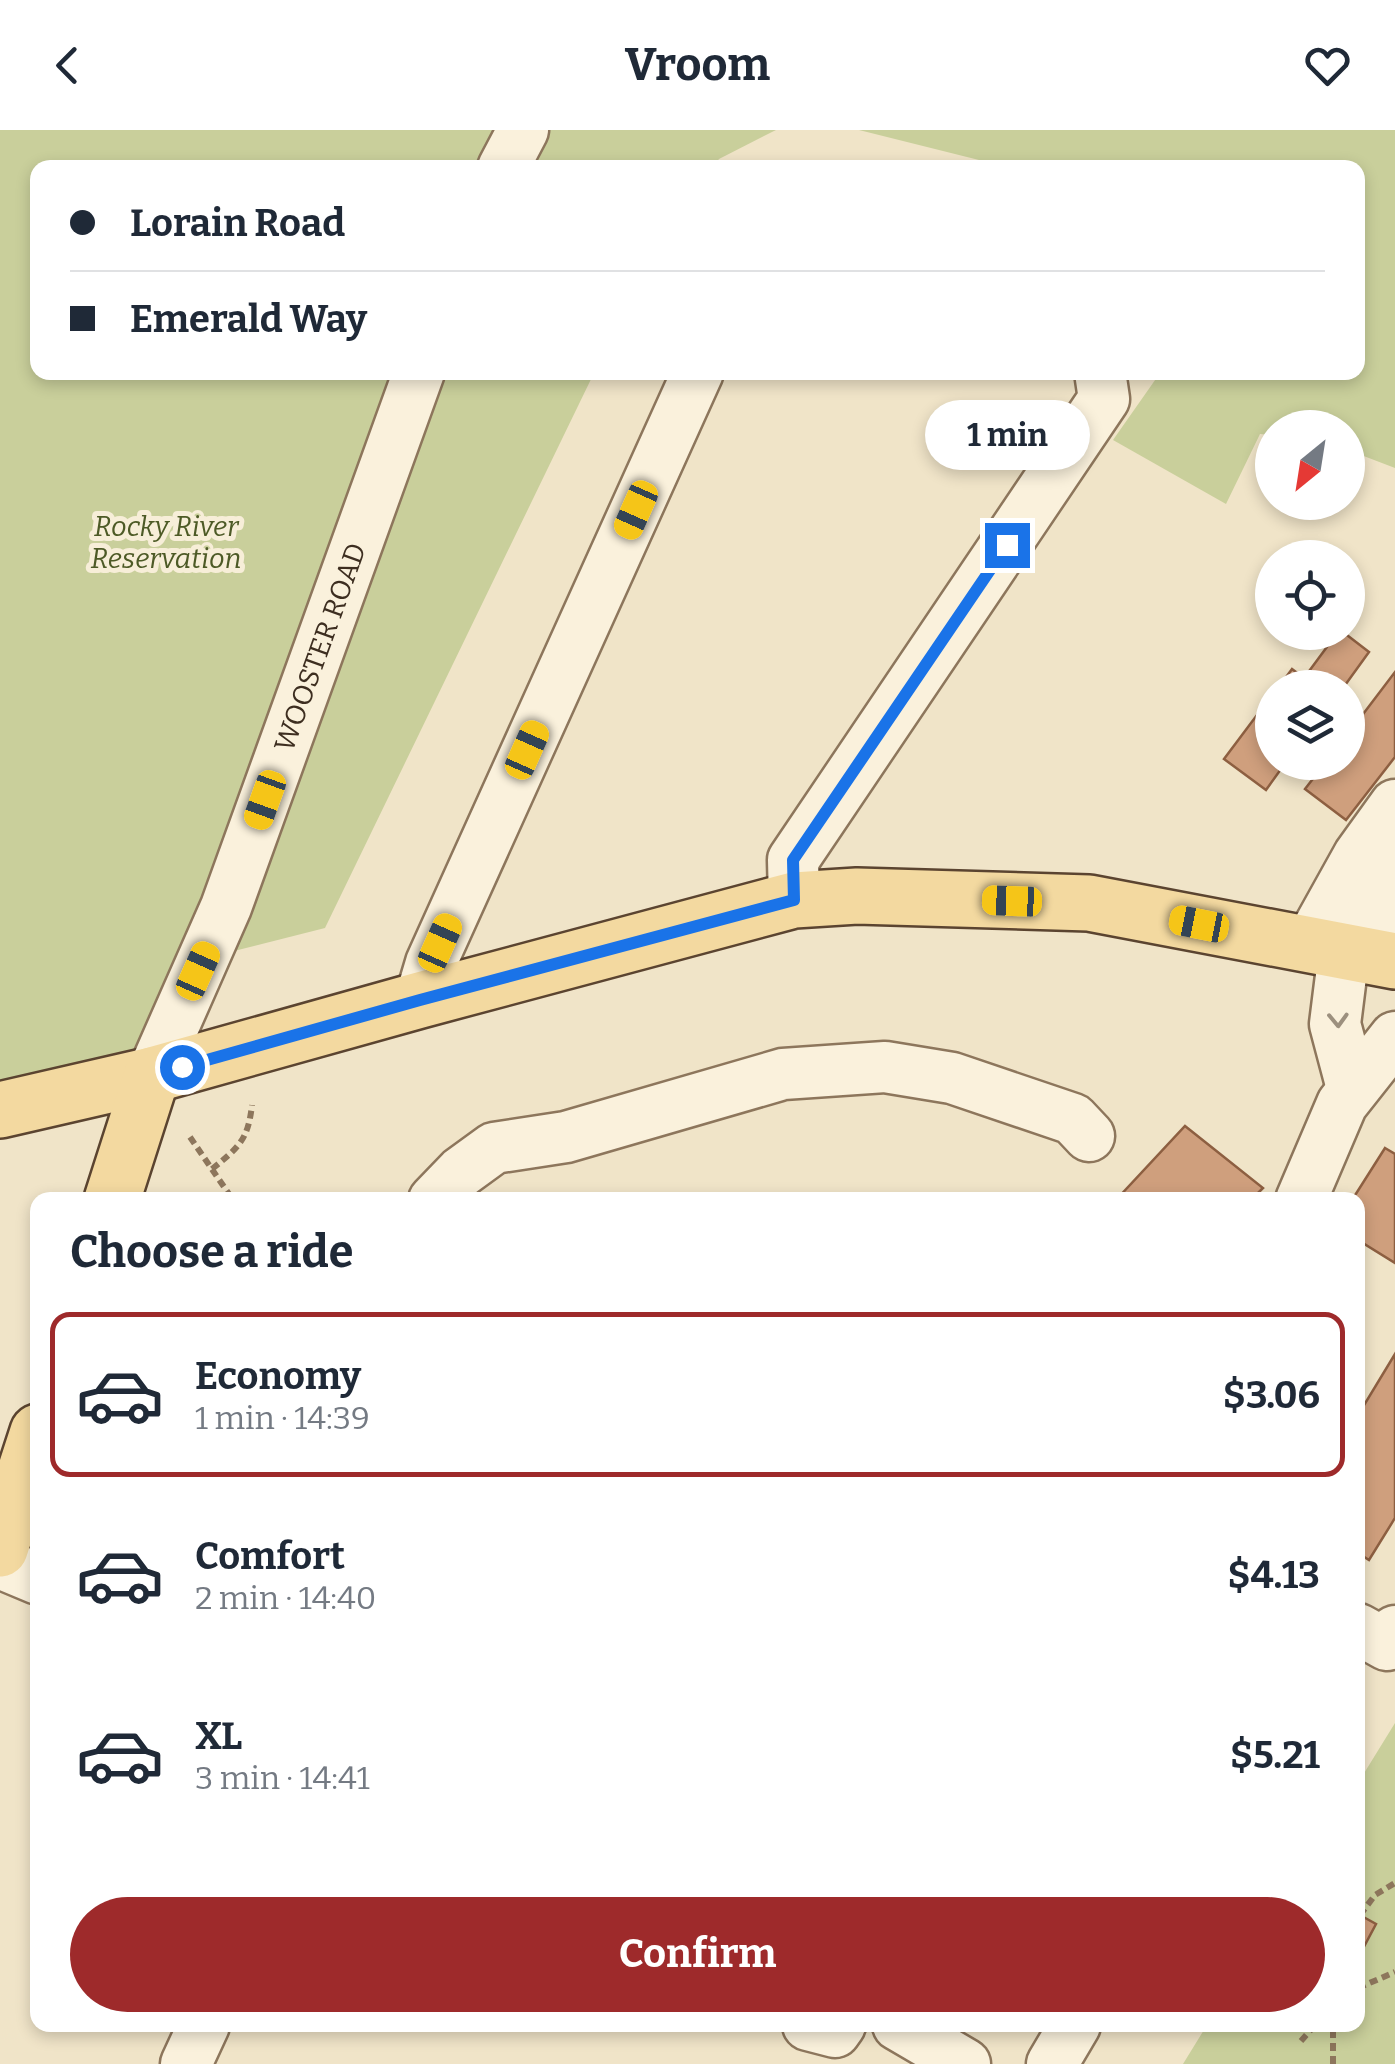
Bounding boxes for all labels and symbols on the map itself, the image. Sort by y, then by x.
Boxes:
callout: 1 min [924,400,1090,470]
north arrow [1255,410,1365,520]
car [610,476,662,544]
park label: Rocky River Reservation [91,510,242,575]
route end [985,523,1030,568]
street label: WOOSTER ROAD [267,538,373,756]
car [501,716,553,784]
car [241,767,289,833]
car [981,885,1043,917]
car [1167,904,1231,944]
car [414,909,466,977]
car [172,937,224,1005]
one-way arrow [1327,1013,1348,1029]
route start [160,1045,205,1090]

